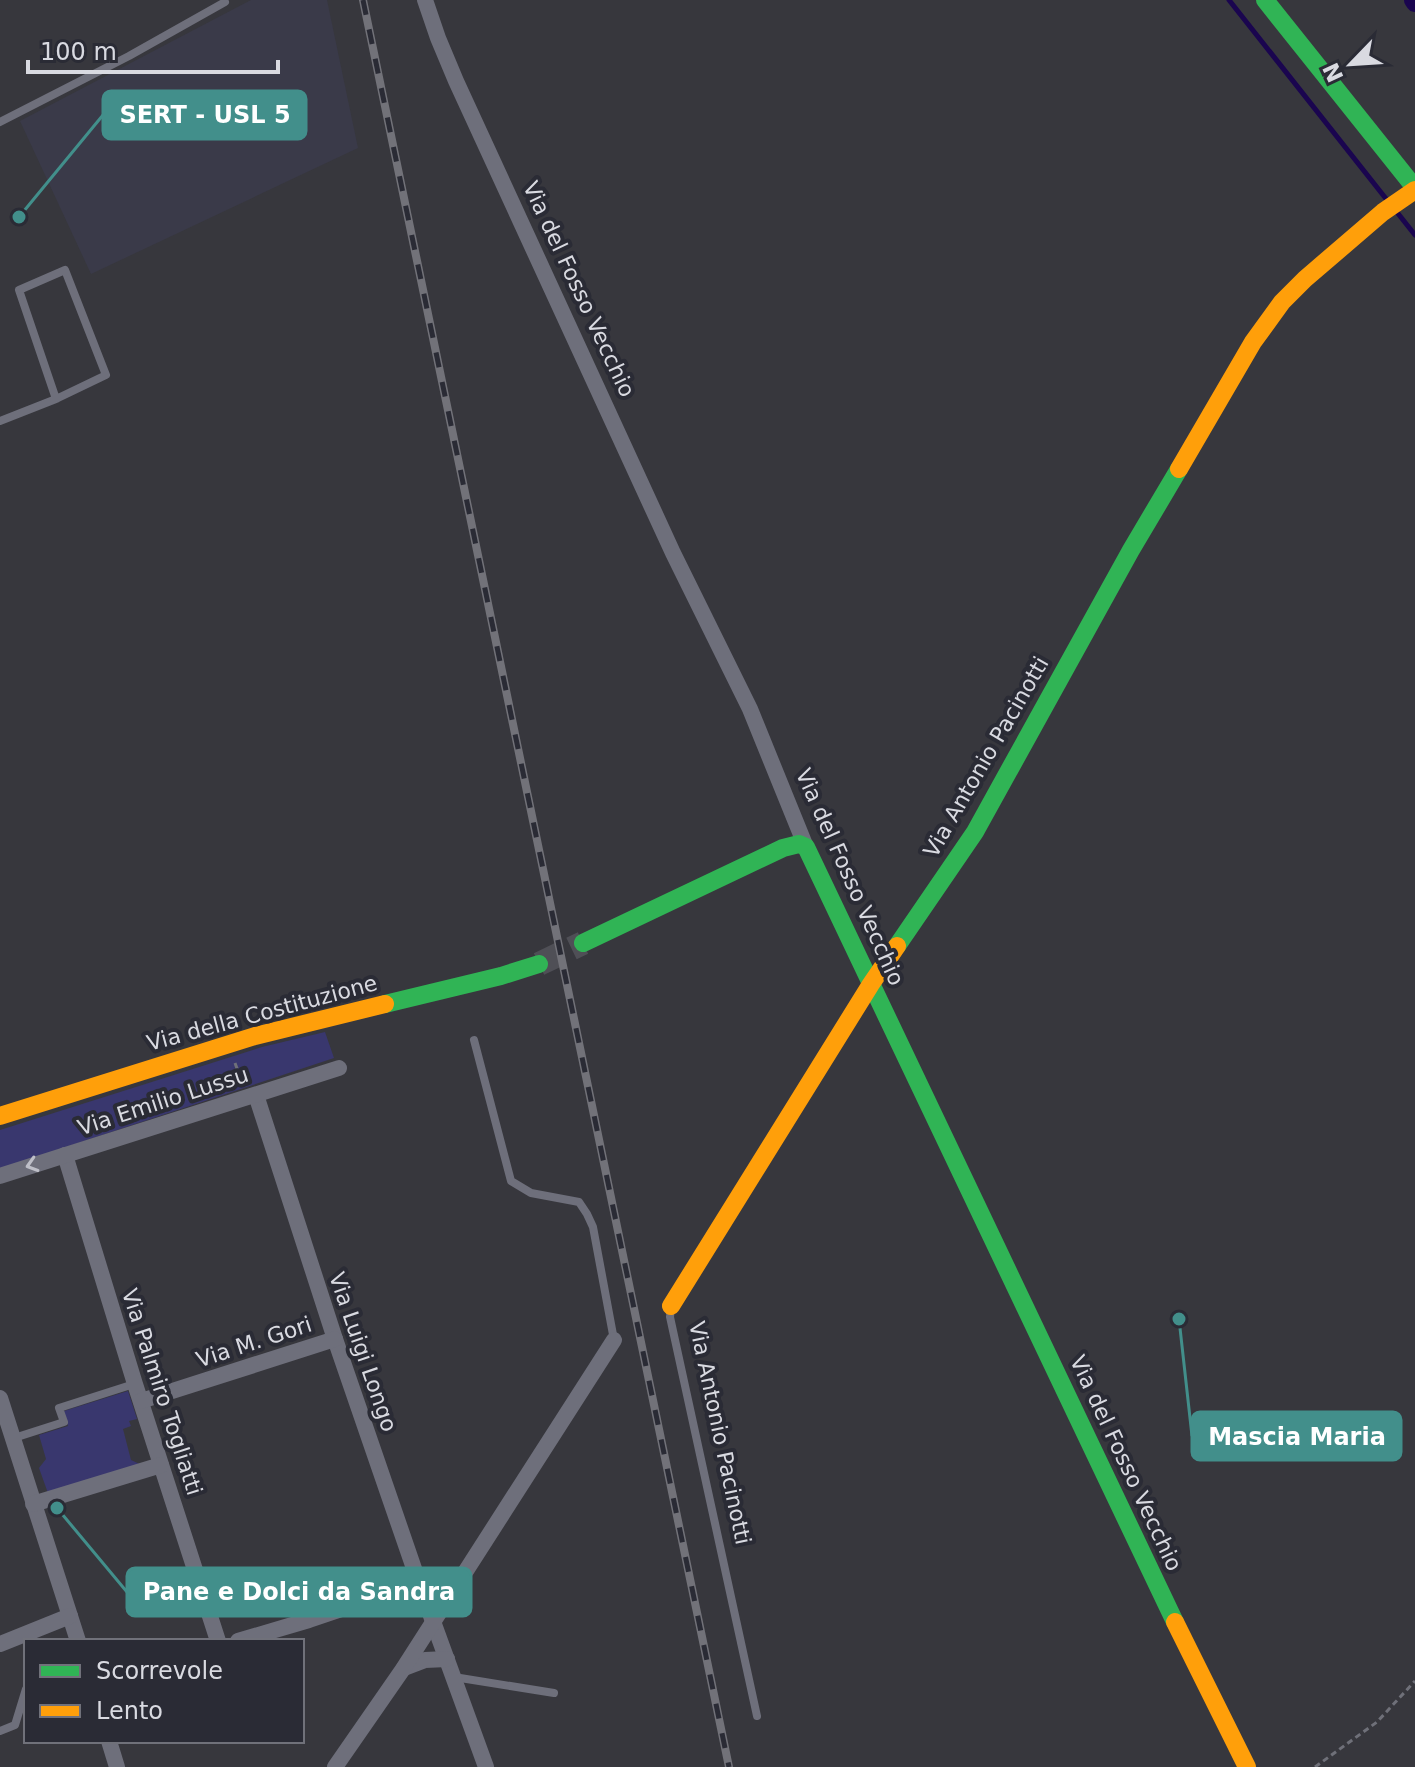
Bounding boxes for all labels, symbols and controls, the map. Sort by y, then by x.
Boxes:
scale bar [28,24,278,74]
north arrow [1311,24,1391,104]
text: 100 m [40,38,117,66]
text: N [1318,59,1349,86]
callout: SERT - USL 5 [103,91,306,139]
text: SERT - USL 5 [119,101,291,129]
street label: Via del Fosso Vecchio [518,177,640,401]
street label: Via Antonio Pacinotti [918,652,1054,862]
street label: Via del Fosso Vecchio [791,765,909,989]
street label: Via della Costituzione [144,970,380,1056]
street label: Via Emilio Lussu [75,1062,251,1140]
one-way arrow [26,1156,40,1172]
street label: Via Luigi Longo [324,1269,402,1435]
street label: Via Palmiro Togliatti [117,1286,207,1498]
street label: Via M. Gori [193,1312,315,1372]
street label: Via Antonio Pacinotti [684,1319,756,1547]
street label: Via del Fosso Vecchio [1065,1351,1187,1575]
callout: Mascia Maria [1192,1412,1401,1460]
text: Mascia Maria [1208,1423,1386,1451]
callout: Pane e Dolci da Sandra [127,1568,471,1616]
text: Pane e Dolci da Sandra [143,1578,455,1606]
legend [24,1639,304,1743]
text: Scorrevole [96,1657,223,1685]
text: Lento [96,1697,163,1725]

